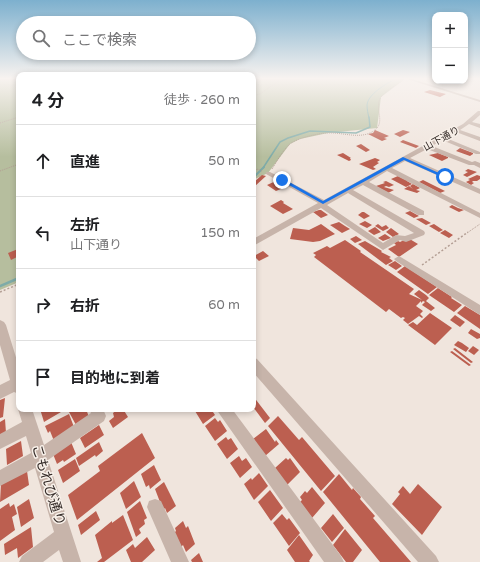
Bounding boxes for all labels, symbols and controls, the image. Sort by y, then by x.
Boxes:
map controls [432,12,468,84]
button: + [432,12,468,48]
search box [16,16,256,60]
icon: search [30,27,52,49]
text: ここで検索 [62,31,137,49]
button: − [432,48,468,84]
text: 4 分 [32,90,64,111]
text: 徒歩 · 260 m [164,92,240,108]
street label: 山下通り [421,124,462,154]
icon: ahead [32,150,54,172]
text: 直進 [70,153,100,171]
text: 50 m [208,153,240,169]
route start [436,168,454,186]
route end [273,171,291,189]
text: 左折 [70,216,100,234]
icon: left [32,222,54,244]
text: 150 m [200,225,240,241]
text: 山下通り [70,237,122,253]
icon: right [32,294,54,316]
text: 右折 [70,297,100,315]
text: 60 m [208,297,240,313]
icon: arrive [32,366,54,388]
text: 目的地に到着 [70,369,160,387]
street label: こもれび通り [28,442,69,528]

